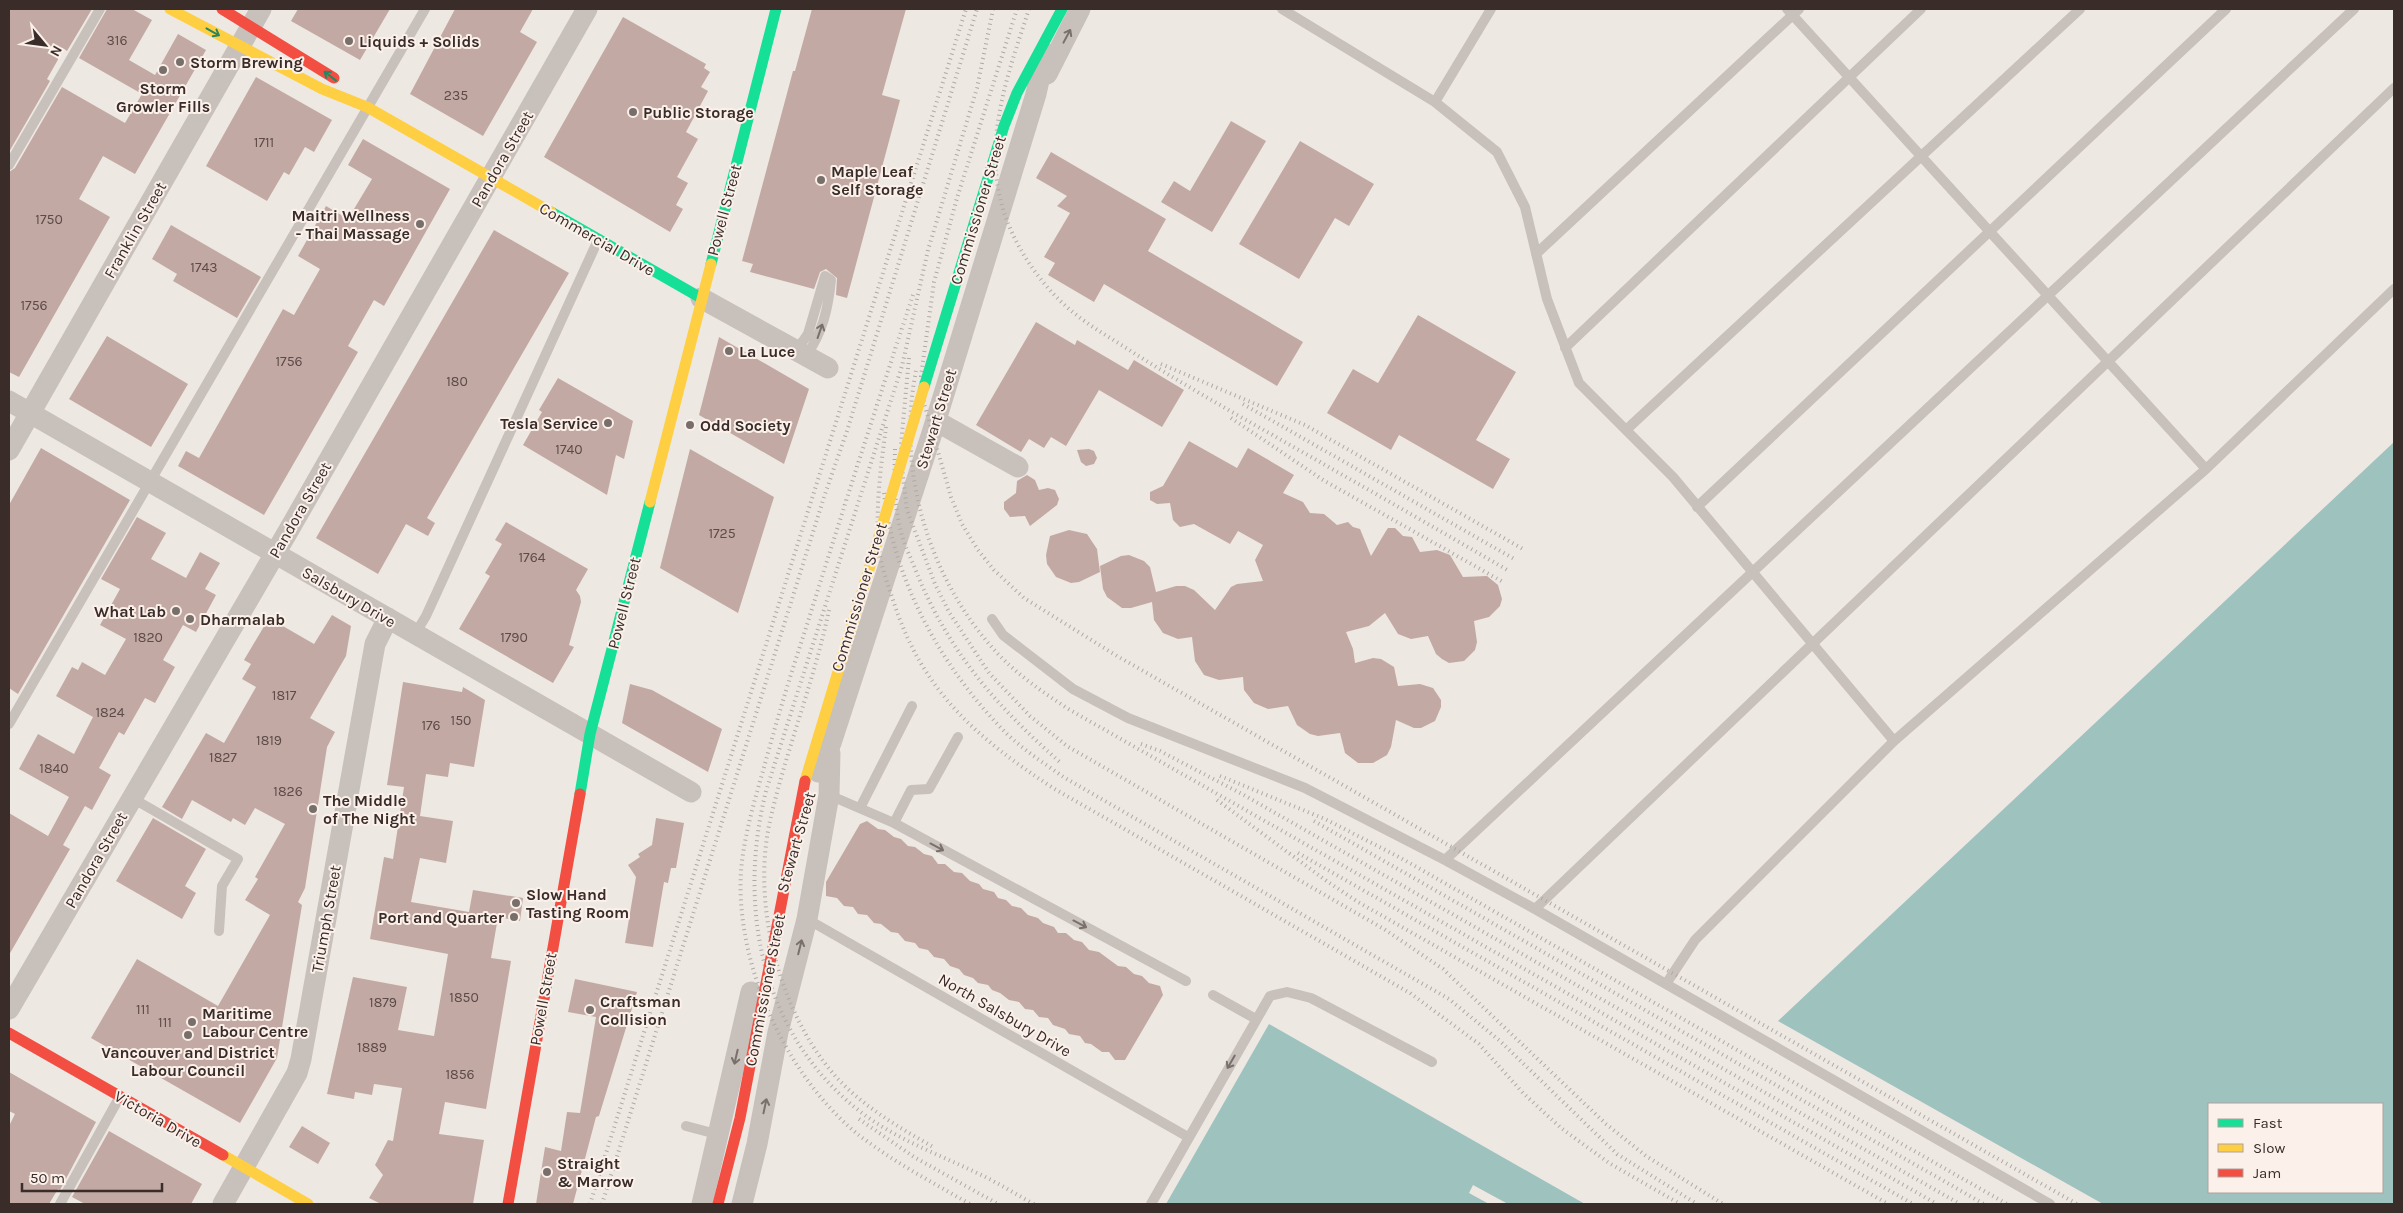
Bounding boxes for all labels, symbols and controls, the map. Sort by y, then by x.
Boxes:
north arrow [20,20,70,70]
one-way arrow [205,28,219,38]
one-way arrow [1062,29,1072,44]
house number: 316 [107,32,127,49]
place label: Liquids + Solids [359,32,480,51]
marker: Liquids + Solids [343,35,355,47]
text: N [46,43,66,60]
place label: Storm Brewing [190,53,303,72]
marker: Storm Brewing [174,56,186,68]
marker: Storm Growler Fills [157,64,169,76]
one-way arrow [324,70,337,81]
place label: Storm Growler Fills [116,79,210,116]
house number: 235 [444,87,468,104]
place label: Public Storage [643,103,754,122]
marker: Public Storage [627,106,639,118]
street label: Pandora Street [467,108,537,210]
street label: Commissioner Street [946,133,1010,287]
house number: 1711 [254,134,274,151]
street label: Powell Street [703,162,745,258]
place label: Maple Leaf Self Storage [831,162,923,199]
marker: Maple Leaf Self Storage [815,174,827,186]
street label: Franklin Street [100,178,170,282]
street label: Commercial Drive [536,198,658,280]
place label: Maitri Wellness - Thai Massage [291,206,410,243]
house number: 1750 [35,211,63,228]
marker: Maitri Wellness - Thai Massage [414,218,426,230]
house number: 1743 [190,259,218,276]
house number: 1756 [20,297,48,314]
one-way arrow [816,324,825,340]
place label: La Luce [739,342,795,361]
marker: La Luce [723,345,735,357]
house number: 1756 [275,353,303,370]
street label: Stewart Street [912,367,960,471]
house number: 180 [446,373,468,390]
place label: Tesla Service [500,414,598,433]
place label: Odd Society [700,416,790,435]
marker: Tesla Service [602,417,614,429]
marker: Odd Society [684,419,696,431]
house number: 1740 [555,441,583,458]
street label: Pandora Street [265,459,335,561]
street label: Commissioner Street [827,520,891,674]
house number: 1725 [708,525,736,542]
house number: 1764 [518,549,546,566]
street label: Powell Street [603,555,645,651]
street label: Salsbury Drive [299,563,399,631]
place label: What Lab [94,602,166,621]
marker: What Lab [170,605,182,617]
place label: Dharmalab [200,610,285,629]
marker: Dharmalab [184,613,196,625]
house number: 1820 [133,629,163,646]
house number: 1790 [500,629,528,646]
house number: 1817 [272,687,297,704]
house number: 1824 [95,704,125,721]
house number: 150 [451,712,471,729]
house number: 176 [421,717,441,734]
house number: 1819 [256,732,282,749]
house number: 1827 [209,749,237,766]
house number: 1840 [39,760,69,777]
house number: 1826 [273,783,303,800]
street label: Stewart Street [773,789,819,895]
place label: The Middle of The Night [323,791,415,828]
marker: The Middle of The Night [307,803,319,815]
street label: Pandora Street [61,809,131,911]
one-way arrow [929,842,944,852]
street label: Triumph Street [307,864,345,974]
place label: Slow Hand Tasting Room [526,885,629,922]
marker: Slow Hand Tasting Room [510,897,522,909]
place label: Port and Quarter [378,908,505,927]
marker: Port and Quarter [508,911,520,923]
street label: Commissioner Street [741,912,789,1068]
one-way arrow [1072,920,1087,929]
one-way arrow [795,940,805,956]
street label: Powell Street [525,951,561,1047]
street label: North Salsbury Drive [935,969,1075,1061]
house number: 1850 [449,989,479,1006]
place label: Craftsman Collision [600,992,681,1029]
house number: 1879 [369,994,397,1011]
house number: 111 [136,1001,150,1018]
place label: Maritime Labour Centre [202,1004,308,1041]
marker: Craftsman Collision [584,1004,596,1016]
house number: 111 [158,1014,172,1031]
marker: Maritime Labour Centre [186,1016,198,1028]
marker: Vancouver and District Labour Council [182,1029,194,1041]
house number: 1889 [357,1039,387,1056]
place label: Vancouver and District Labour Council [101,1043,275,1080]
one-way arrow [731,1049,740,1065]
one-way arrow [1226,1054,1236,1068]
house number: 1856 [445,1066,475,1083]
street label: Victoria Drive [111,1086,205,1152]
one-way arrow [761,1098,770,1114]
legend [2208,1103,2383,1193]
text: Fast [2253,1114,2283,1132]
text: Slow [2253,1139,2285,1157]
place label: Straight & Marrow [557,1154,634,1191]
scale bar [22,1160,162,1192]
text: Jam [2253,1164,2281,1182]
marker: Straight & Marrow [541,1166,553,1178]
text: 50 m [30,1169,65,1187]

